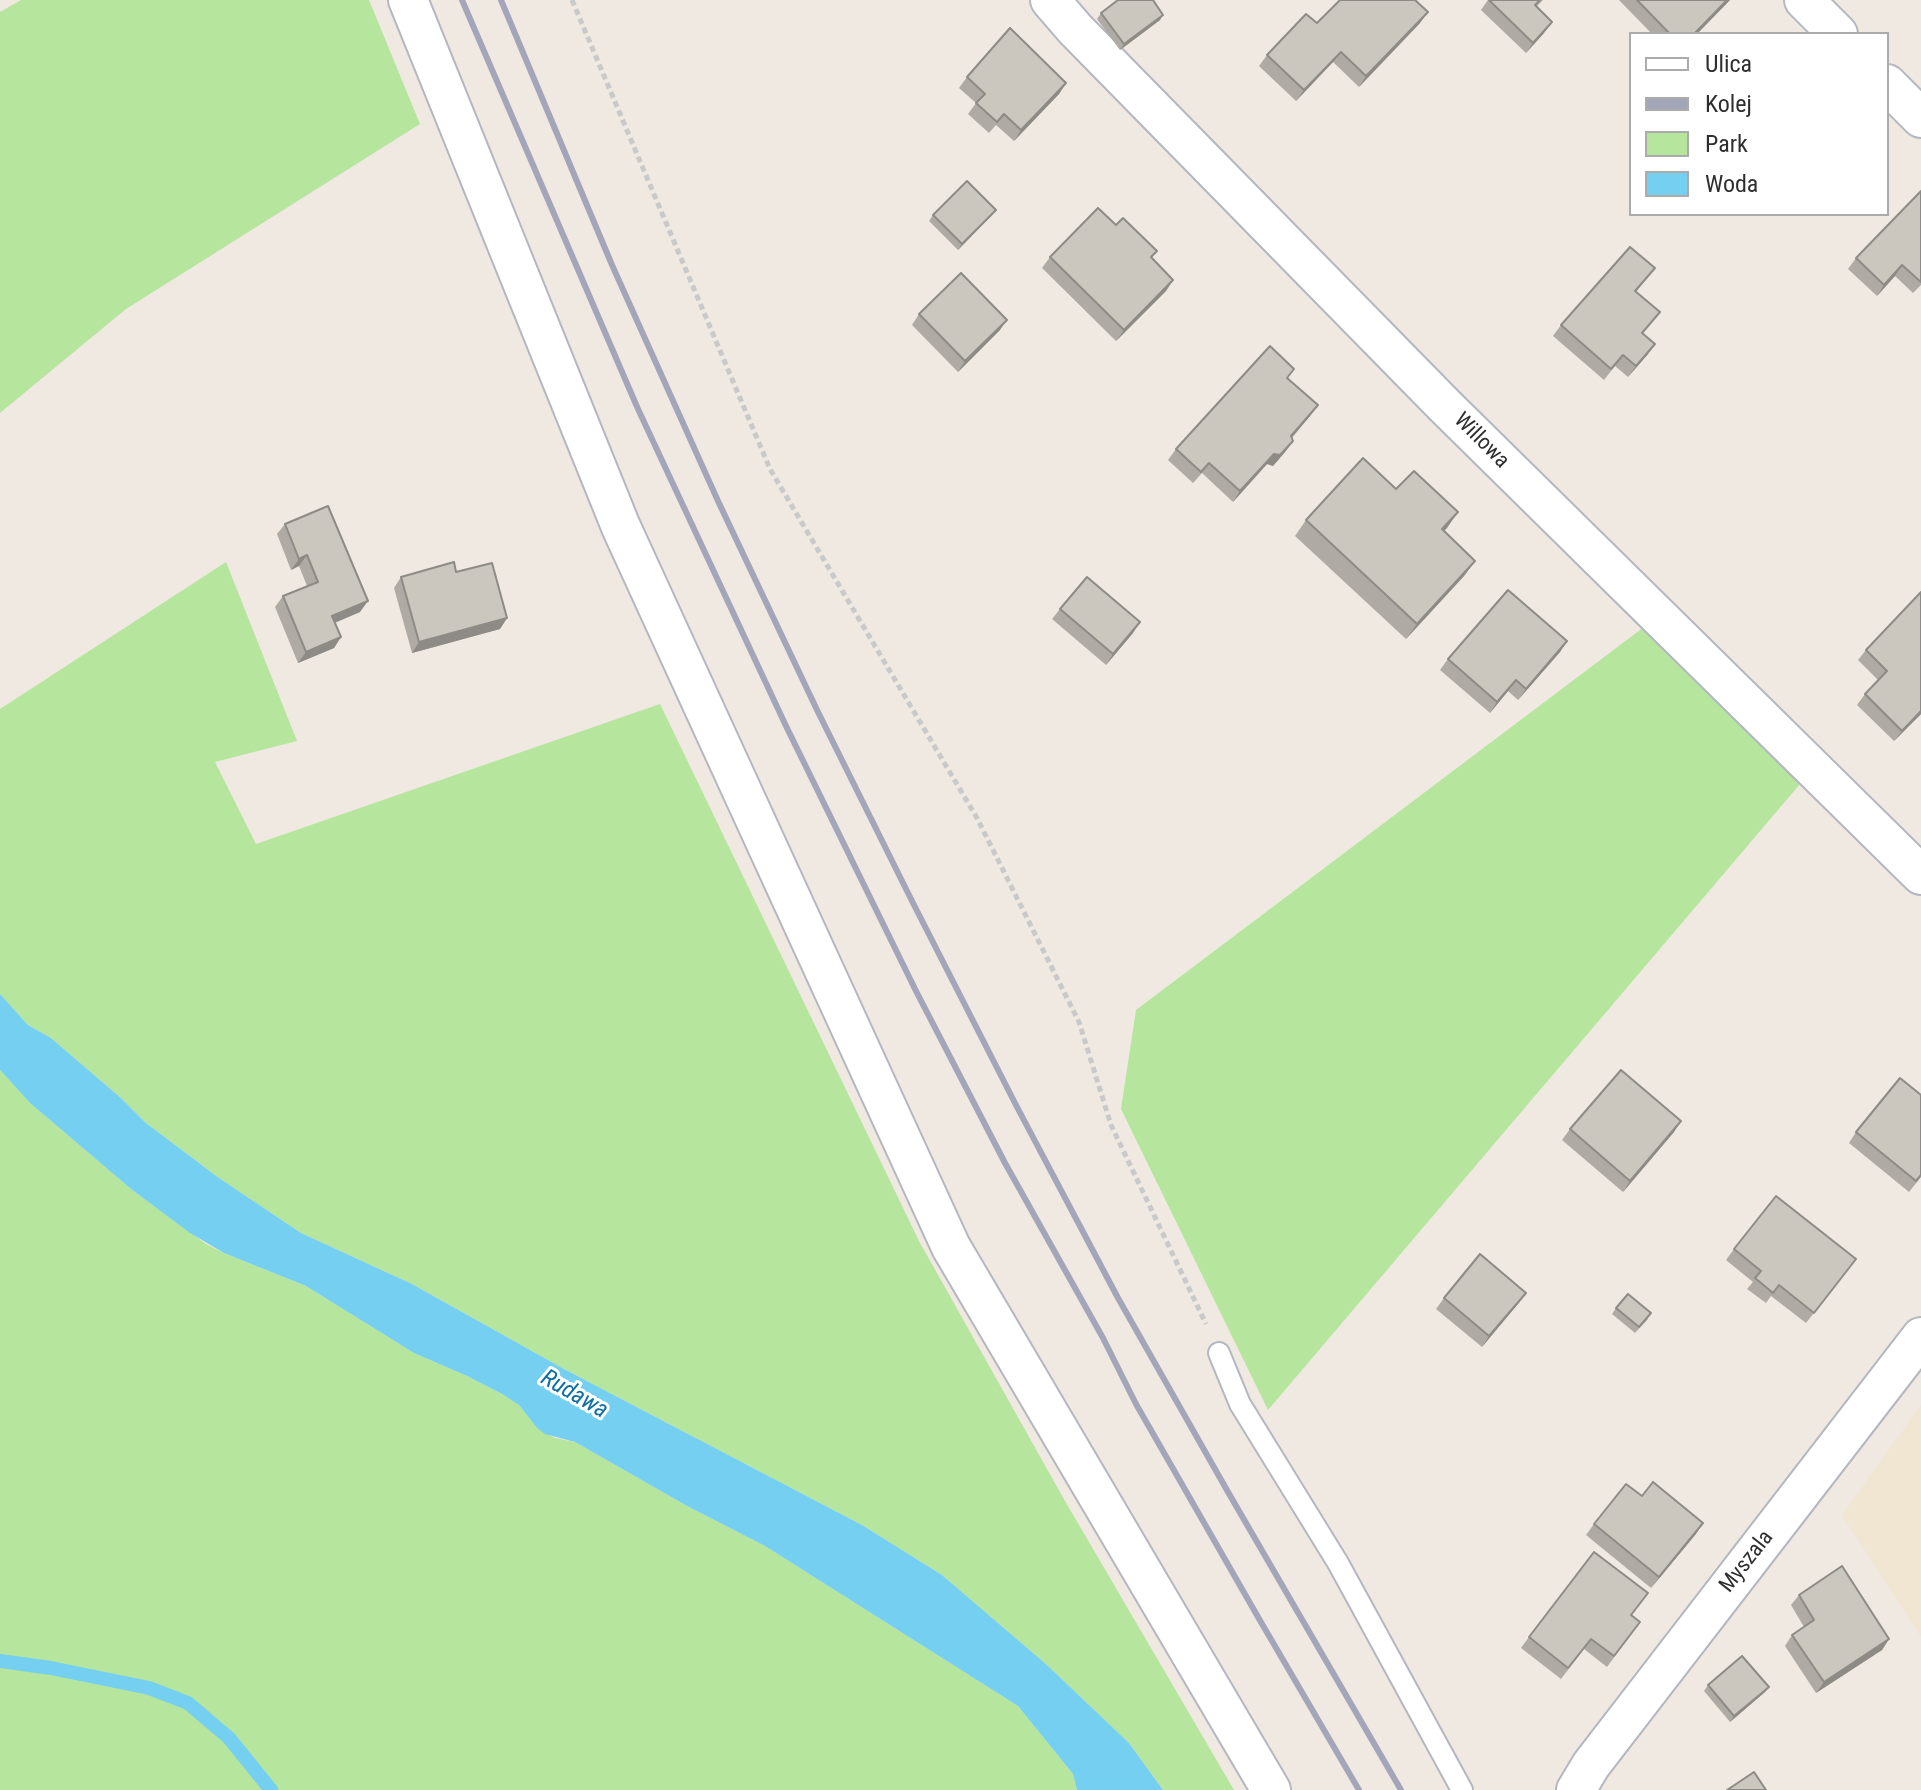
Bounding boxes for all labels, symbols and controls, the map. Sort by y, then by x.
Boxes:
legend [1629,32,1889,216]
text: Ulica [1705,50,1752,78]
text: Kolej [1705,90,1752,118]
text: Park [1705,130,1748,158]
text: Woda [1705,170,1758,198]
street label: Willowa [1448,408,1514,474]
water label: Rudawa [535,1364,613,1426]
street label: Myszala [1715,1526,1779,1598]

